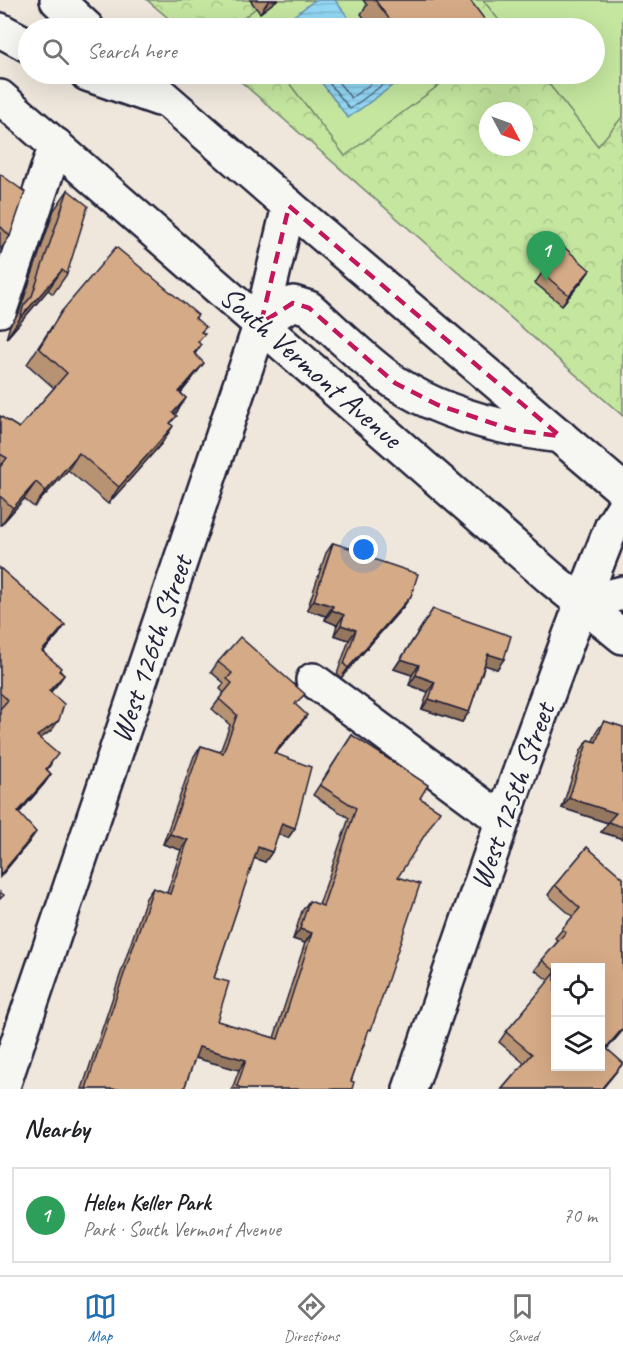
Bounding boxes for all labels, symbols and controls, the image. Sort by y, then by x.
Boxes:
search box [18,18,605,84]
icon: search [39,35,72,68]
text: Search here [87,37,177,65]
north arrow [479,102,533,156]
pin: 1 [526,232,566,281]
street label: South Vermont Avenue [212,278,411,458]
your location [349,535,378,564]
street label: West 126th Street [101,548,202,747]
street label: West 125th Street [461,695,564,894]
map controls [551,963,605,1071]
button: locate [551,963,605,1017]
button: layers [551,1017,605,1071]
text: Nearby [24,1112,89,1145]
text: Helen Keller Park [83,1189,210,1217]
text: 1 [41,1203,50,1228]
text: 70 m [563,1203,597,1228]
text: Park · South Vermont Avenue [83,1217,281,1242]
tab: Map [84,1290,117,1346]
tab: Directions [284,1290,339,1346]
tab: Saved [506,1290,539,1346]

